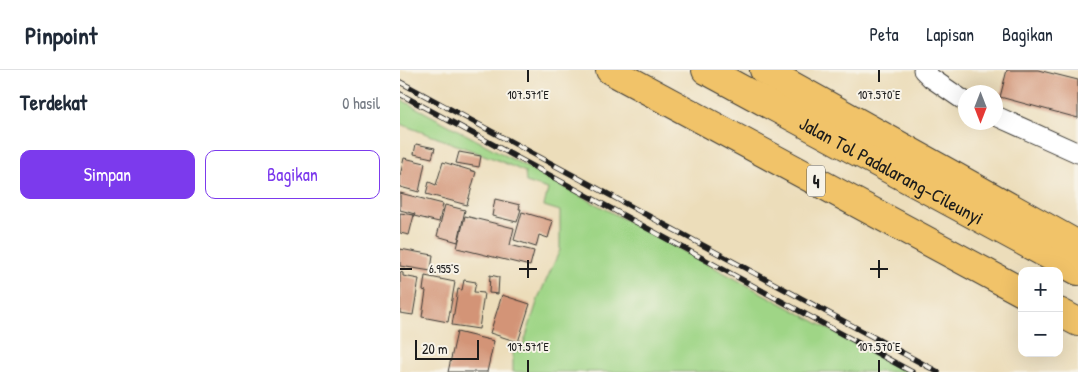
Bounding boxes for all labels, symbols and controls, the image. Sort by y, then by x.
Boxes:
text: Pinpoint [25,19,97,51]
text: Peta [869,22,898,47]
text: Lapisan [926,22,974,47]
text: Bagikan [1002,22,1053,47]
north arrow [958,85,1003,130]
text: 107.571°E [507,86,550,103]
text: 107.570°E [858,86,901,103]
text: Terdekat [20,88,87,117]
text: 0 hasil [342,92,380,114]
street label: Jalan Tol Padalarang–Cileunyi [795,110,988,231]
button: Simpan [20,150,195,199]
button: Bagikan [205,150,380,199]
road number: 4 [807,165,825,196]
text: 6.955°S [429,260,460,277]
map controls [1018,267,1063,357]
button: + [1018,267,1063,312]
button: − [1018,312,1063,357]
scale bar [415,337,479,360]
text: 107.571°E [507,338,550,355]
text: 107.570°E [858,338,901,355]
text: 20 m [422,339,448,358]

